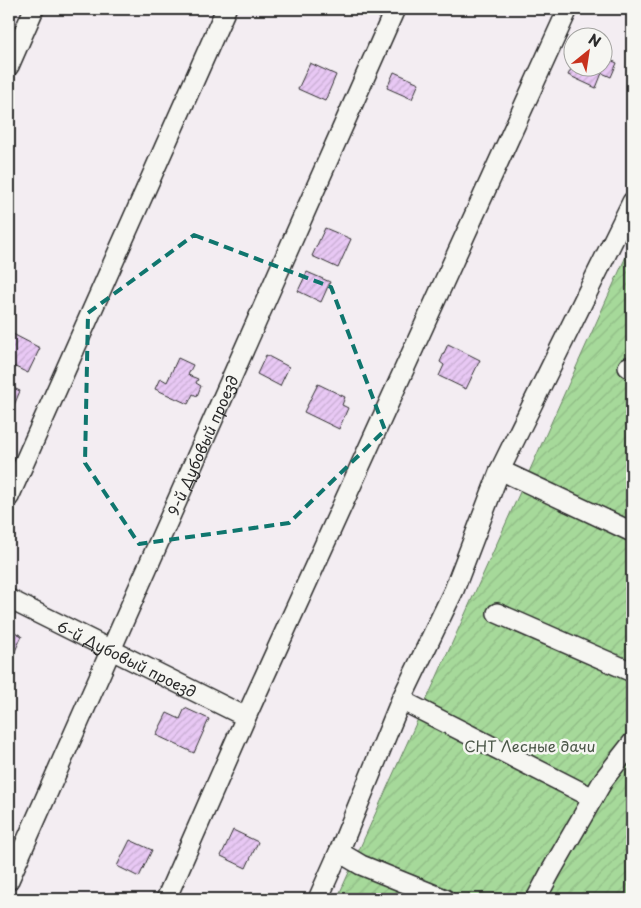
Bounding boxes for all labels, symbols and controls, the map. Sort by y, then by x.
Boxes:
north arrow [564,28,614,78]
text: N [585,28,605,52]
street label: 9-й Дубовый проезд [161,371,243,519]
street label: 6-й Дубовый проезд [53,613,201,702]
park label: СНТ Лесные дачи [464,734,596,757]

